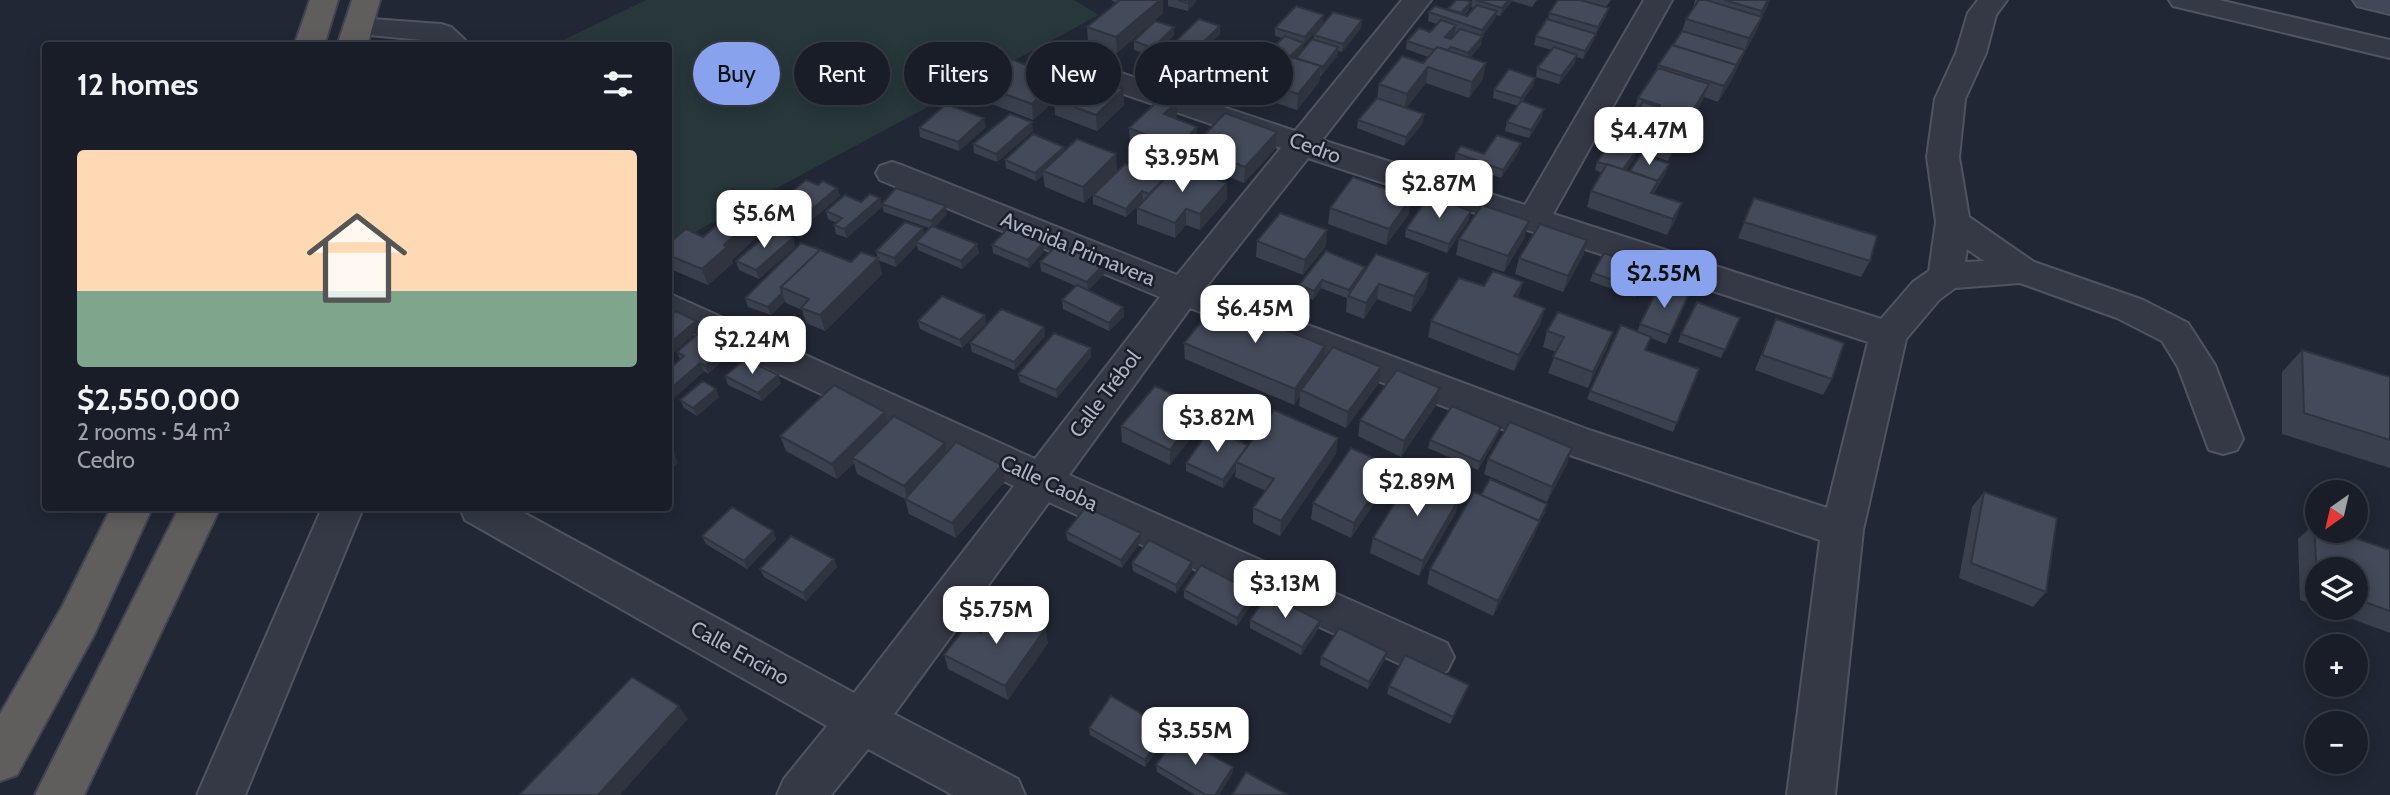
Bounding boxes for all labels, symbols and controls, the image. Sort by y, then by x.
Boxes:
chip: Buy [693,42,780,105]
chip: Rent [794,42,890,105]
chip: Filters [904,42,1012,105]
chip: New [1026,42,1121,105]
chip: Apartment [1135,42,1293,105]
icon: filters [599,65,637,103]
text: 12 homes [77,66,199,103]
pin: $4.47M [1592,108,1706,167]
text: $4.47M [1610,116,1688,144]
street label: Cedro [1286,127,1344,168]
pin: $3.95M [1125,134,1239,194]
text: $3.95M [1145,143,1219,171]
pin: $2.87M [1382,160,1496,220]
text: $2.87M [1402,169,1476,197]
pin: $5.6M [715,190,813,250]
icon: home [294,195,420,321]
text: $5.6M [733,199,795,227]
street label: Avenida Primavera [997,206,1159,291]
pin: $2.55M [1607,250,1721,310]
text: $2.55M [1627,259,1701,287]
pin: $6.45M [1198,286,1312,345]
text: $6.45M [1216,294,1294,322]
pin: $2.24M [695,316,809,376]
text: $2.24M [714,325,790,353]
street label: Calle Trébol [1064,345,1146,442]
text: $2,550,000 [77,381,241,418]
pin: $3.82M [1160,394,1274,454]
text: $3.82M [1179,403,1255,431]
text: 2 rooms · 54 m² [77,418,231,446]
text: Cedro [77,446,135,474]
street label: Calle Caoba [997,449,1102,516]
pin: $2.89M [1360,458,1474,518]
text: $2.89M [1379,467,1455,495]
north arrow [2305,480,2368,542]
map controls [2305,480,2368,774]
button: layers [2305,557,2368,620]
pin: $3.13M [1228,560,1342,620]
text: $3.13M [1250,569,1320,597]
pin: $5.75M [939,586,1053,646]
text: $5.75M [959,595,1033,623]
street label: Calle Encino [687,615,794,690]
button: + [2305,634,2368,697]
pin: $3.55M [1138,708,1252,767]
button: − [2305,711,2368,774]
text: $3.55M [1158,716,1232,744]

